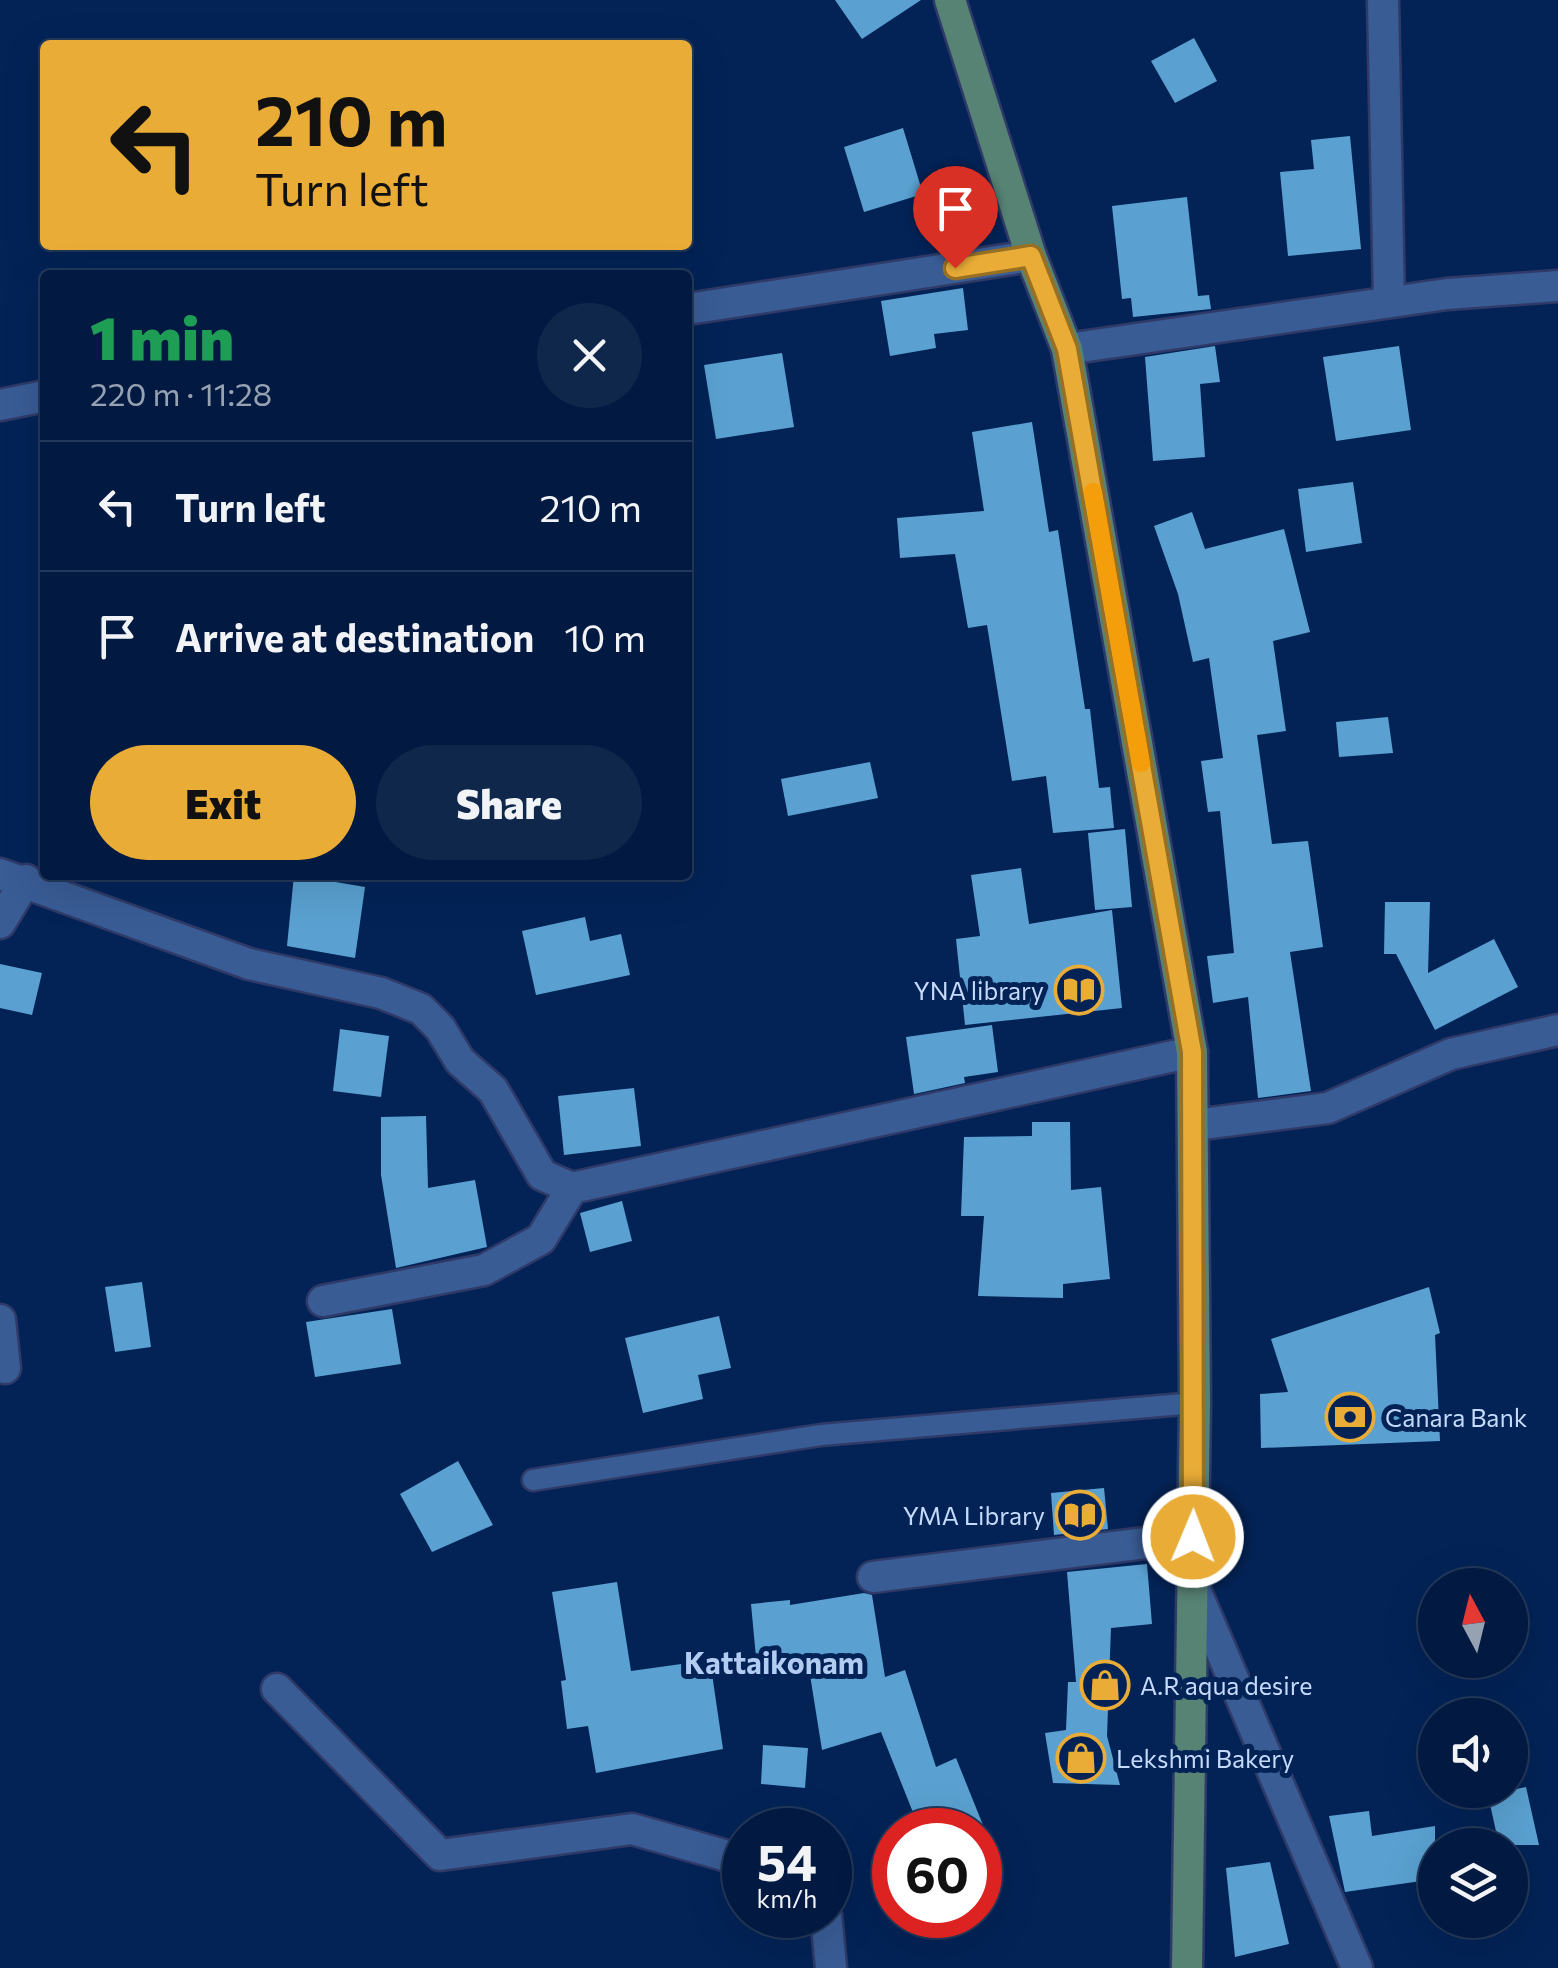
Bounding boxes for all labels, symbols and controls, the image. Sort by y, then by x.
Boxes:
text: 210 m [255,75,447,160]
icon: left [90,80,220,210]
text: Turn left [255,160,429,215]
pin [913,166,998,269]
icon: arrive [928,181,983,236]
text: 1 min [90,299,234,372]
button: close [537,303,642,408]
text: 220 m · 11:28 [90,373,272,413]
icon: left [90,479,145,534]
text: Turn left [175,483,326,530]
text: 210 m [539,483,642,530]
icon: arrive [90,609,145,664]
text: Arrive at destination [175,613,534,660]
text: 10 m [564,613,646,660]
button: Exit [90,745,356,860]
button: Share [376,745,642,860]
library icon: YNA library [1053,964,1105,1016]
place label: YNA library [914,975,1044,1005]
bank icon: Canara Bank [1324,1391,1376,1443]
place label: Canara Bank [1385,1402,1528,1432]
position arrow [1141,1485,1245,1589]
library icon: YMA Library [1054,1489,1106,1541]
place label: YMA Library [903,1500,1045,1530]
north arrow [1418,1568,1528,1678]
map controls [1418,1568,1528,1938]
district label: Kattaikonam [684,1643,864,1680]
shop icon: A.R aqua desire [1079,1659,1131,1711]
place label: A.R aqua desire [1140,1670,1312,1700]
button: sound [1418,1698,1528,1808]
shop icon: Lekshmi Bakery [1055,1732,1107,1784]
place label: Lekshmi Bakery [1116,1743,1294,1773]
speed limit sign: 60 [872,1808,1002,1938]
button: layers [1418,1828,1528,1938]
text: 54 [757,1830,817,1891]
text: km/h [757,1883,817,1913]

